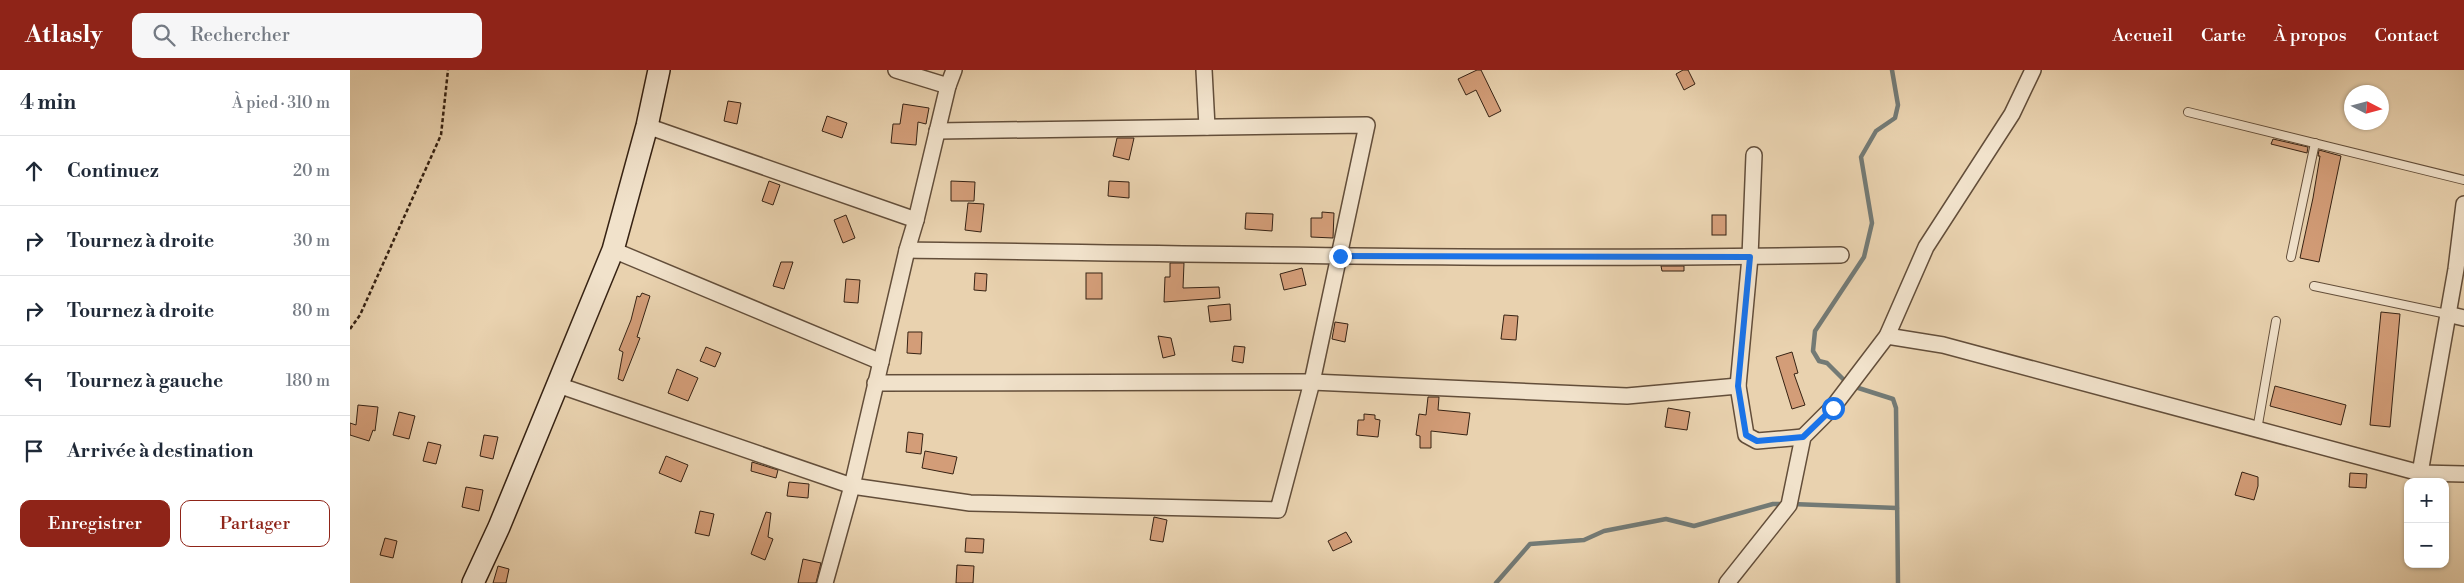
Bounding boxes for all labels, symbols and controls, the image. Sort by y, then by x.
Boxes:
search box [132,13,482,58]
text: Atlasly [25,20,102,50]
icon: search [150,21,178,49]
text: Rechercher [190,23,290,47]
text: Accueil [2112,24,2173,47]
text: Carte [2201,24,2246,47]
text: À propos [2274,24,2347,47]
text: Contact [2375,24,2439,47]
north arrow [2344,85,2389,130]
text: 4 min [20,90,76,116]
text: À pied · 310 m [232,93,330,113]
icon: ahead [20,157,48,185]
text: Continuez [67,159,159,183]
text: 20 m [293,161,330,181]
icon: right [20,227,48,255]
text: Tournez à droite [67,229,214,253]
text: 30 m [293,231,330,251]
route end [1329,245,1352,268]
icon: right [20,297,48,325]
text: Tournez à droite [67,299,214,323]
text: 80 m [292,301,330,321]
icon: left [20,367,48,395]
text: Tournez à gauche [67,369,223,393]
text: 180 m [286,371,330,391]
route start [1822,397,1845,420]
icon: arrive [20,437,48,465]
text: Arrivée à destination [67,439,253,463]
map controls [2404,478,2449,568]
button: + [2404,478,2449,523]
button: Enregistrer [20,500,170,547]
button: Partager [180,500,330,547]
button: − [2404,523,2449,568]

